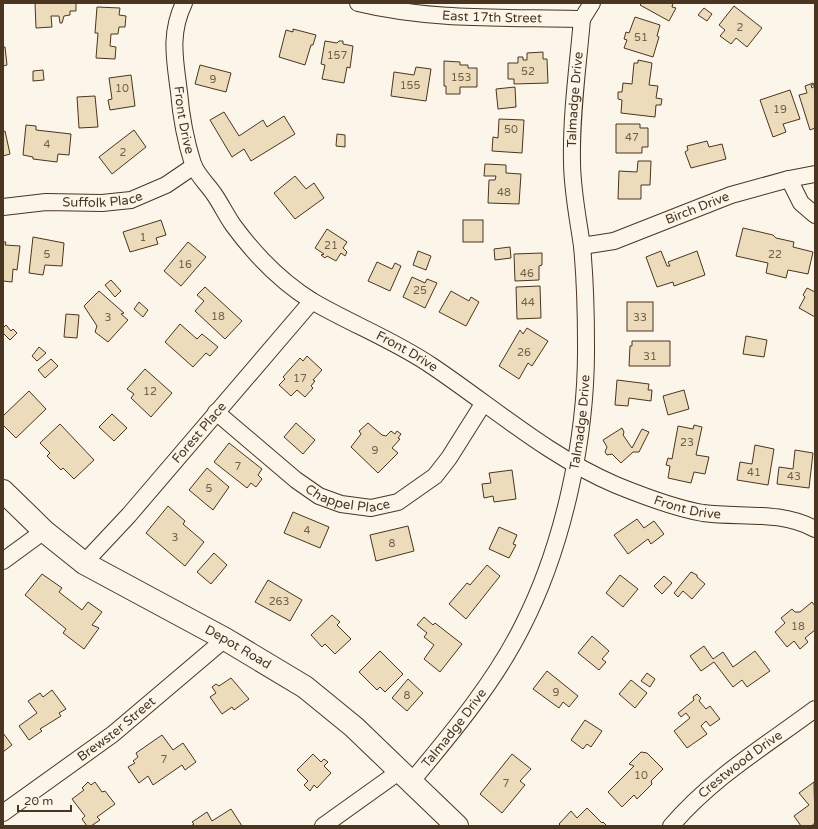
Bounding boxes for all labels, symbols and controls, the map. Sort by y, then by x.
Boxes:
street label: East 17th Street [442,7,542,26]
house number: 2 [737,21,744,34]
house number: 51 [634,31,648,44]
house number: 157 [327,49,347,62]
street label: Talmadge Drive [564,51,587,148]
house number: 52 [521,65,535,78]
house number: 153 [451,71,471,84]
house number: 9 [210,73,217,86]
house number: 155 [400,79,420,92]
house number: 10 [115,82,129,95]
street label: Front Drive [170,85,198,156]
house number: 19 [773,103,787,116]
house number: 50 [504,123,518,136]
house number: 47 [625,131,639,144]
house number: 4 [44,138,51,151]
house number: 2 [120,146,127,159]
house number: 48 [497,186,511,199]
street label: Suffolk Place [62,188,145,211]
street label: Birch Drive [663,188,732,228]
house number: 1 [140,231,146,244]
house number: 21 [324,239,338,252]
house number: 5 [44,248,51,261]
house number: 22 [768,248,782,261]
house number: 16 [178,258,192,271]
house number: 46 [520,267,534,280]
house number: 25 [413,284,427,297]
house number: 44 [521,296,535,309]
house number: 18 [211,310,225,323]
house number: 3 [105,311,112,324]
house number: 33 [633,311,647,324]
street label: Front Drive [373,328,441,376]
house number: 26 [517,346,531,359]
house number: 31 [643,350,657,363]
house number: 17 [293,372,307,385]
street label: Talmadge Drive [566,374,593,471]
house number: 12 [143,385,157,398]
street label: Forest Place [169,399,230,467]
house number: 23 [680,436,694,449]
house number: 9 [372,444,379,457]
house number: 7 [235,460,242,473]
house number: 41 [747,466,761,479]
house number: 43 [787,470,801,483]
street label: Chappel Place [302,481,392,516]
house number: 5 [206,482,213,495]
street label: Front Drive [652,492,721,523]
house number: 4 [304,524,311,537]
house number: 3 [172,531,179,544]
house number: 8 [389,537,396,550]
house number: 263 [269,595,289,608]
house number: 18 [791,620,805,633]
street label: Depot Road [202,622,274,673]
street label: Talmadge Drive [418,686,490,771]
house number: 9 [553,686,560,699]
house number: 8 [404,689,411,702]
street label: Brewster Street [74,693,159,765]
street label: Crestwood Drive [695,727,785,802]
house number: 7 [161,753,168,766]
house number: 10 [634,769,648,782]
house number: 7 [503,777,510,790]
scale bar [18,787,71,813]
text: 20 m [24,794,53,808]

